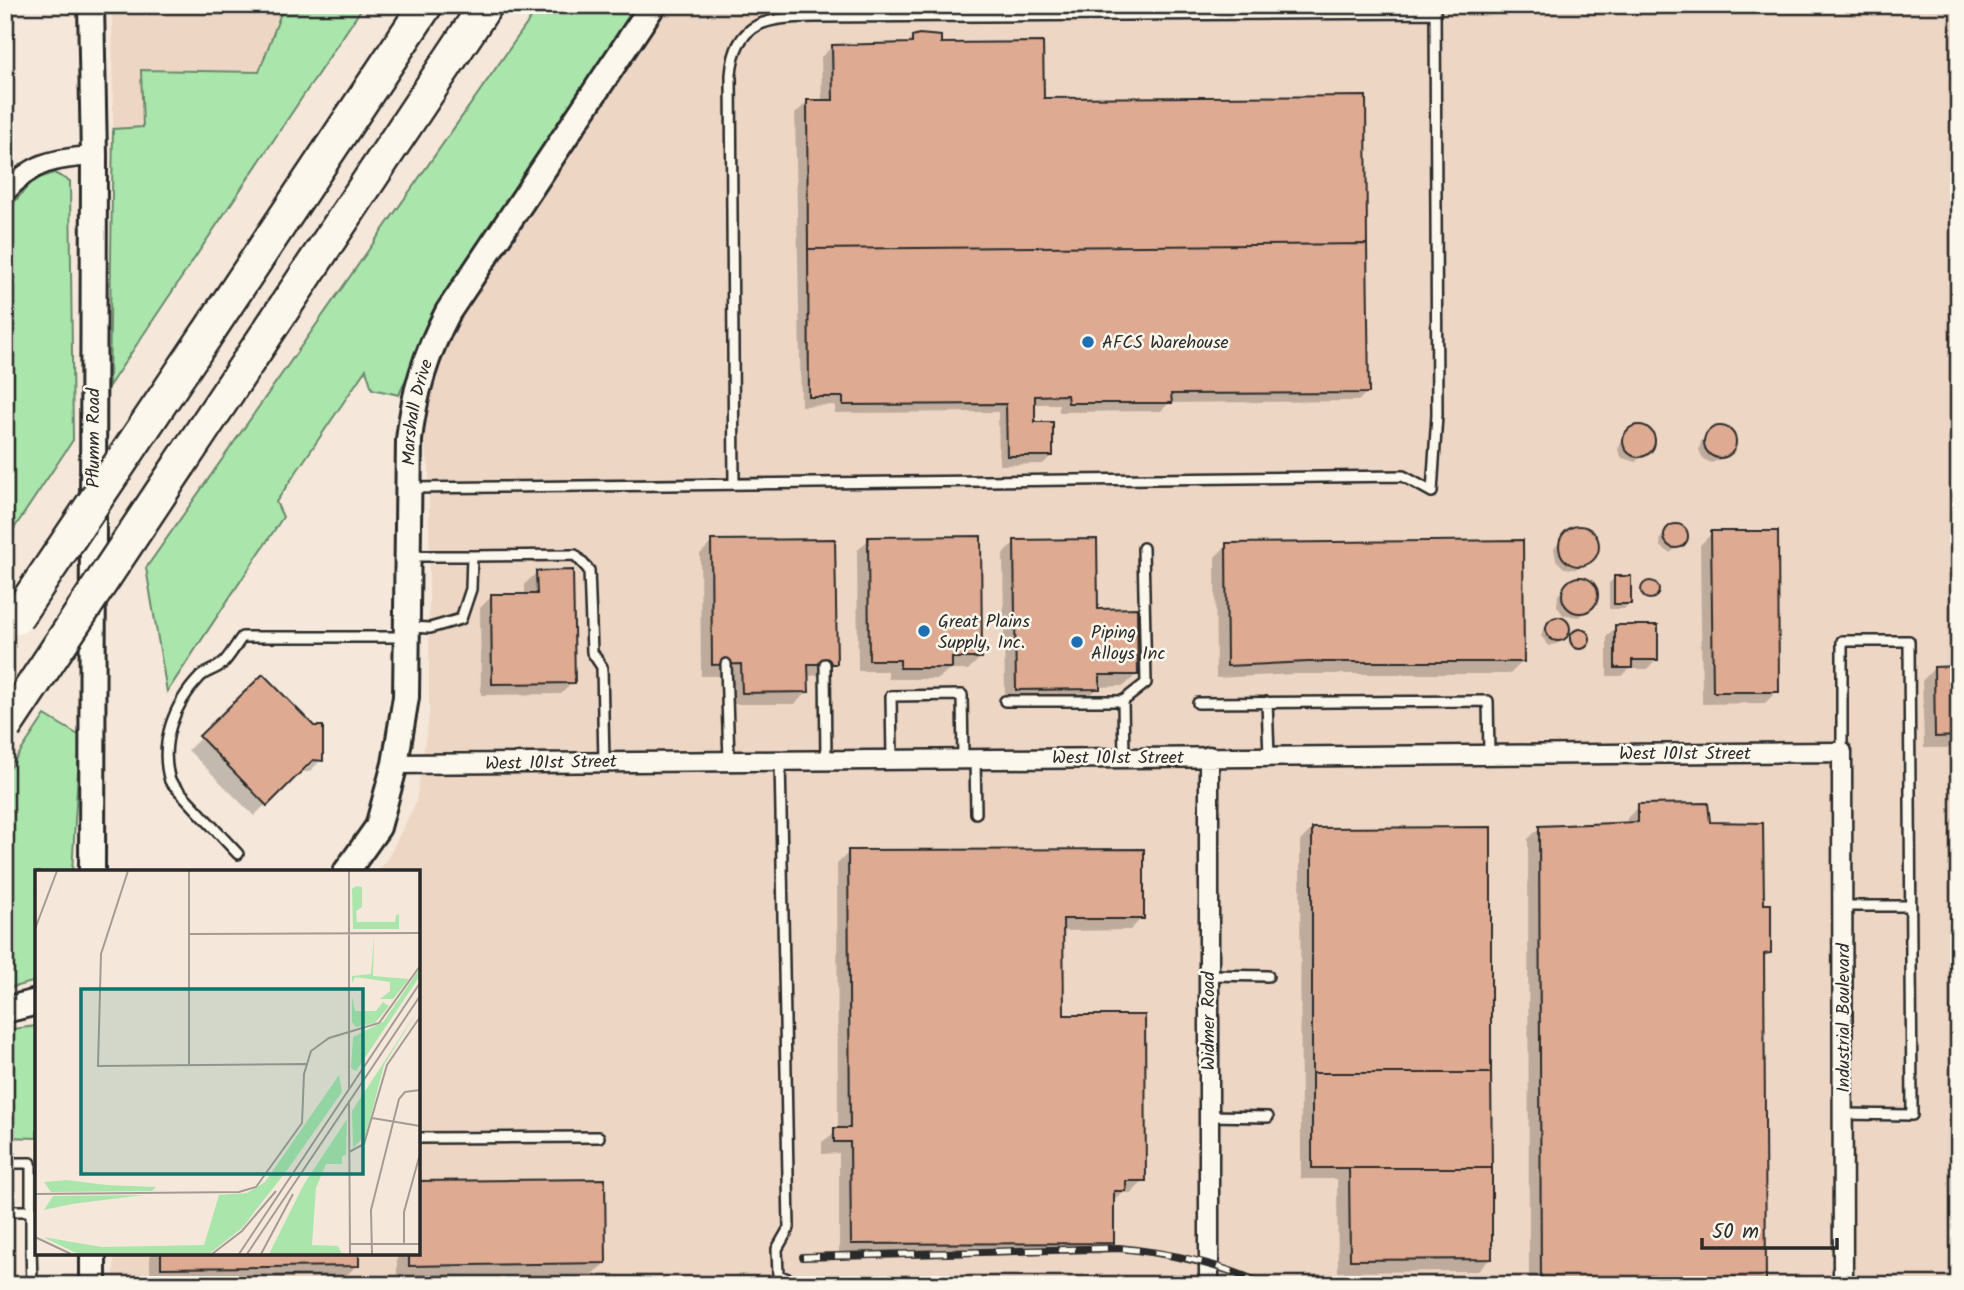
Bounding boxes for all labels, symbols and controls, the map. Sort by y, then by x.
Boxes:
place label: AFCS Warehouse [1102,329,1229,358]
marker: AFCS Warehouse [1080,334,1096,350]
street label: Marshall Drive [396,355,442,466]
street label: Pflumm Road [80,387,109,488]
place label: Great Plains Supply, Inc. [938,608,1030,658]
place label: Piping Alloys Inc [1091,619,1165,669]
marker: Great Plains Supply, Inc. [916,623,932,639]
marker: Piping Alloys Inc [1069,634,1085,650]
street label: West 101st Street [1619,740,1752,769]
street label: West 101st Street [1052,744,1185,773]
street label: West 101st Street [485,748,618,779]
inset map [35,870,420,1255]
street label: Industrial Boulevard [1830,942,1859,1093]
street label: Widmer Road [1195,970,1224,1071]
scale bar [1702,1206,1836,1250]
text: 50 m [1712,1216,1759,1249]

